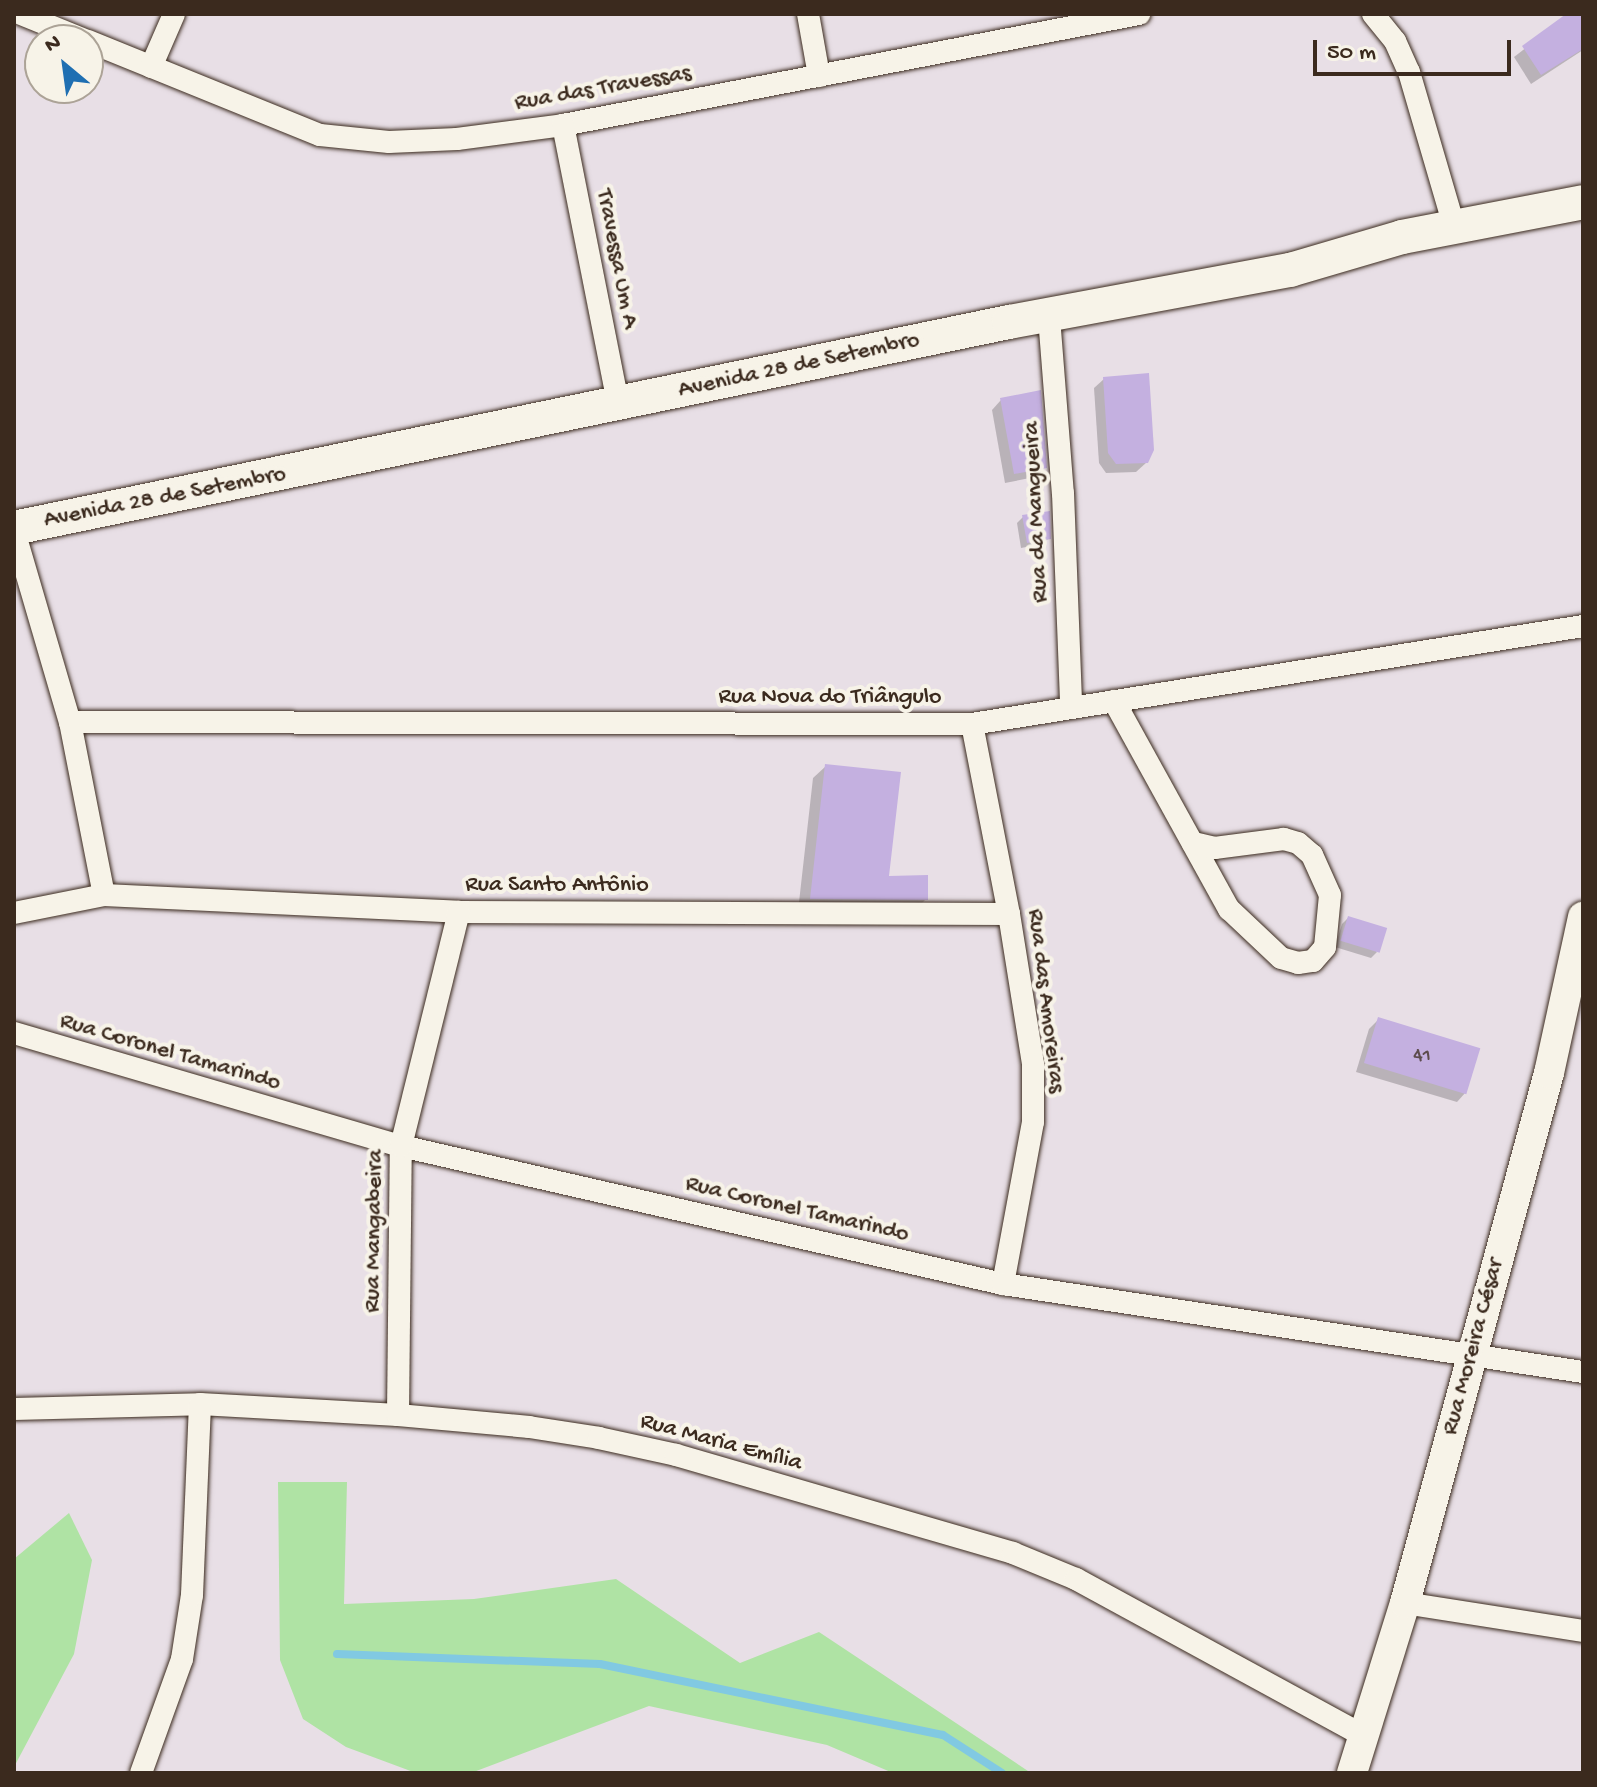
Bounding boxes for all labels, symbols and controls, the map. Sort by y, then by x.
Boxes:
north arrow [24,24,104,104]
scale bar [1317,24,1515,74]
text: N [41,30,66,60]
text: 50 m [1327,39,1376,68]
street label: Rua das Travessas [513,59,693,119]
street label: Travessa Um A [588,187,644,331]
street label: Avenida 28 de Setembro [676,326,922,406]
street label: Rua da Mangueira [1018,421,1056,603]
street label: Avenida 28 de Setembro [42,460,288,536]
street label: Rua Nova do Triângulo [718,684,942,712]
street label: Rua Santo Antônio [465,872,649,900]
street label: Rua das Amoreiras [1019,907,1071,1095]
street label: Rua Coronel Tamarindo [56,1008,284,1098]
house number: 41 [1413,1044,1431,1068]
street label: Rua Mangabeira [359,1149,391,1313]
street label: Rua Coronel Tamarindo [682,1170,912,1250]
street label: Rua Moreira César [1437,1256,1511,1438]
street label: Rua Maria Emília [637,1408,805,1478]

